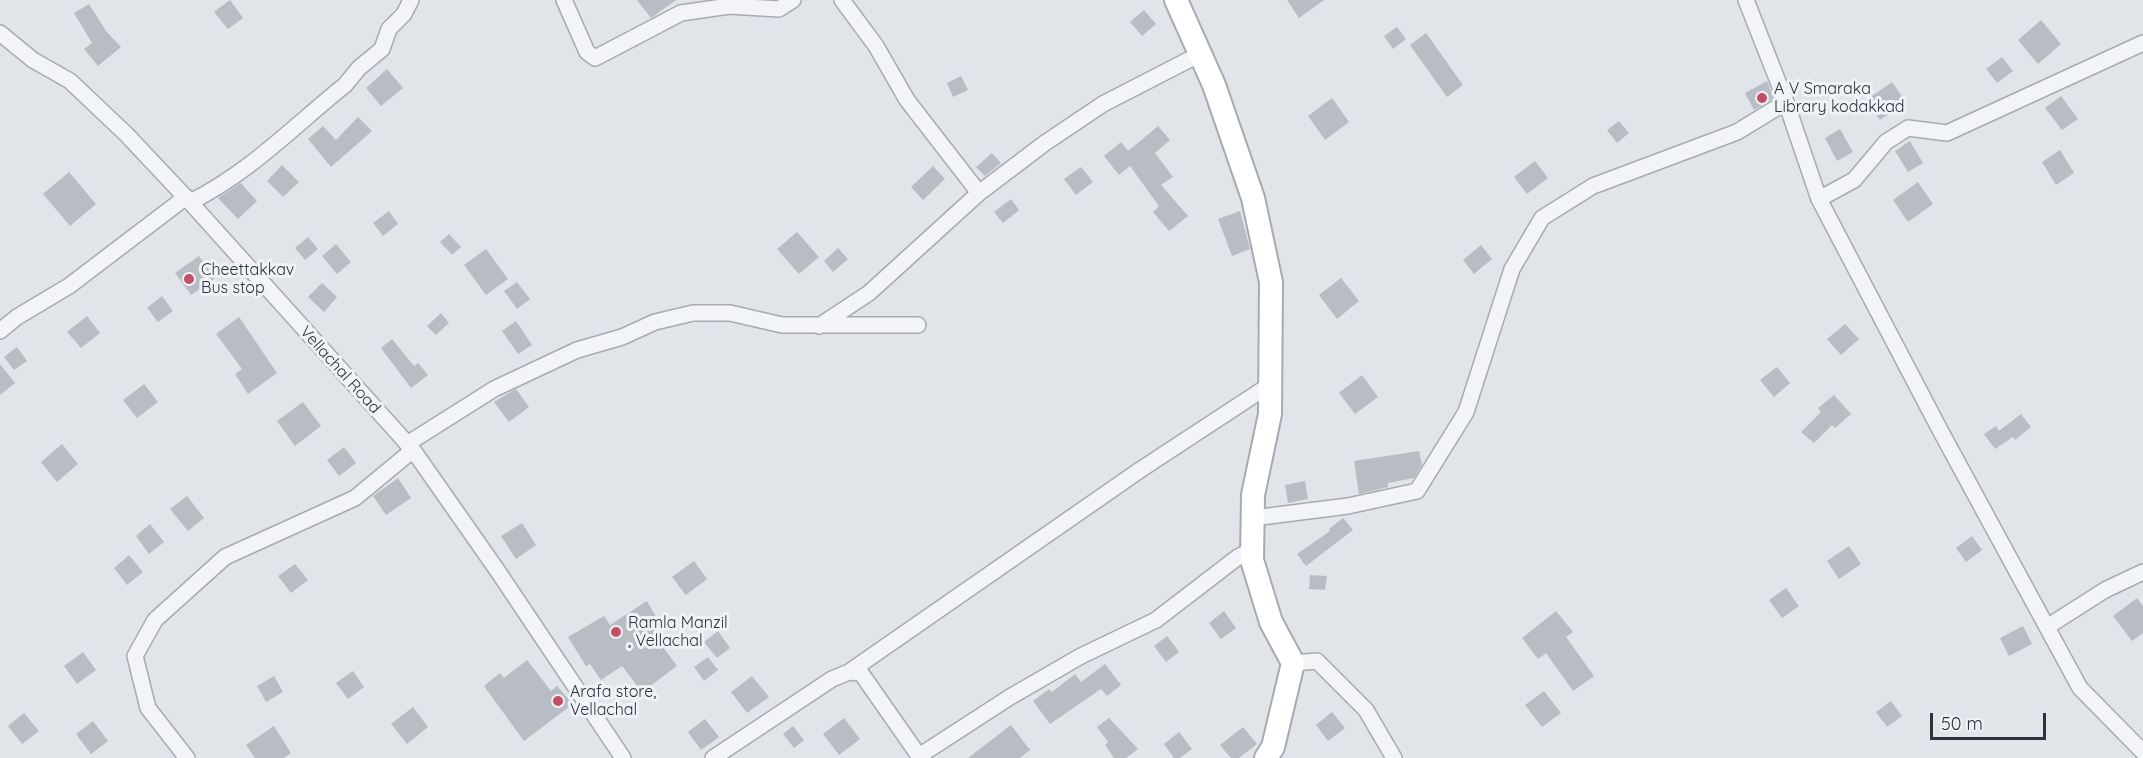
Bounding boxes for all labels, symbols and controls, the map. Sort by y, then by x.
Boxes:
place label: A V Smaraka Library kodakkad [1774,79,1905,117]
marker: A V Smaraka Library kodakkad [1755,91,1769,105]
place label: Cheettakkav Bus stop [201,260,294,298]
marker: Cheettakkav Bus stop [182,272,196,286]
street label: Vellachal Road [296,322,384,418]
place label: Ramla Manzil , Vellachal [628,613,728,651]
marker: Ramla Manzil , Vellachal [609,625,623,639]
place label: Arafa store, Vellachal [570,682,656,720]
marker: Arafa store, Vellachal [551,694,565,708]
scale bar [1933,701,2048,739]
text: 50 m [1941,712,1983,735]

